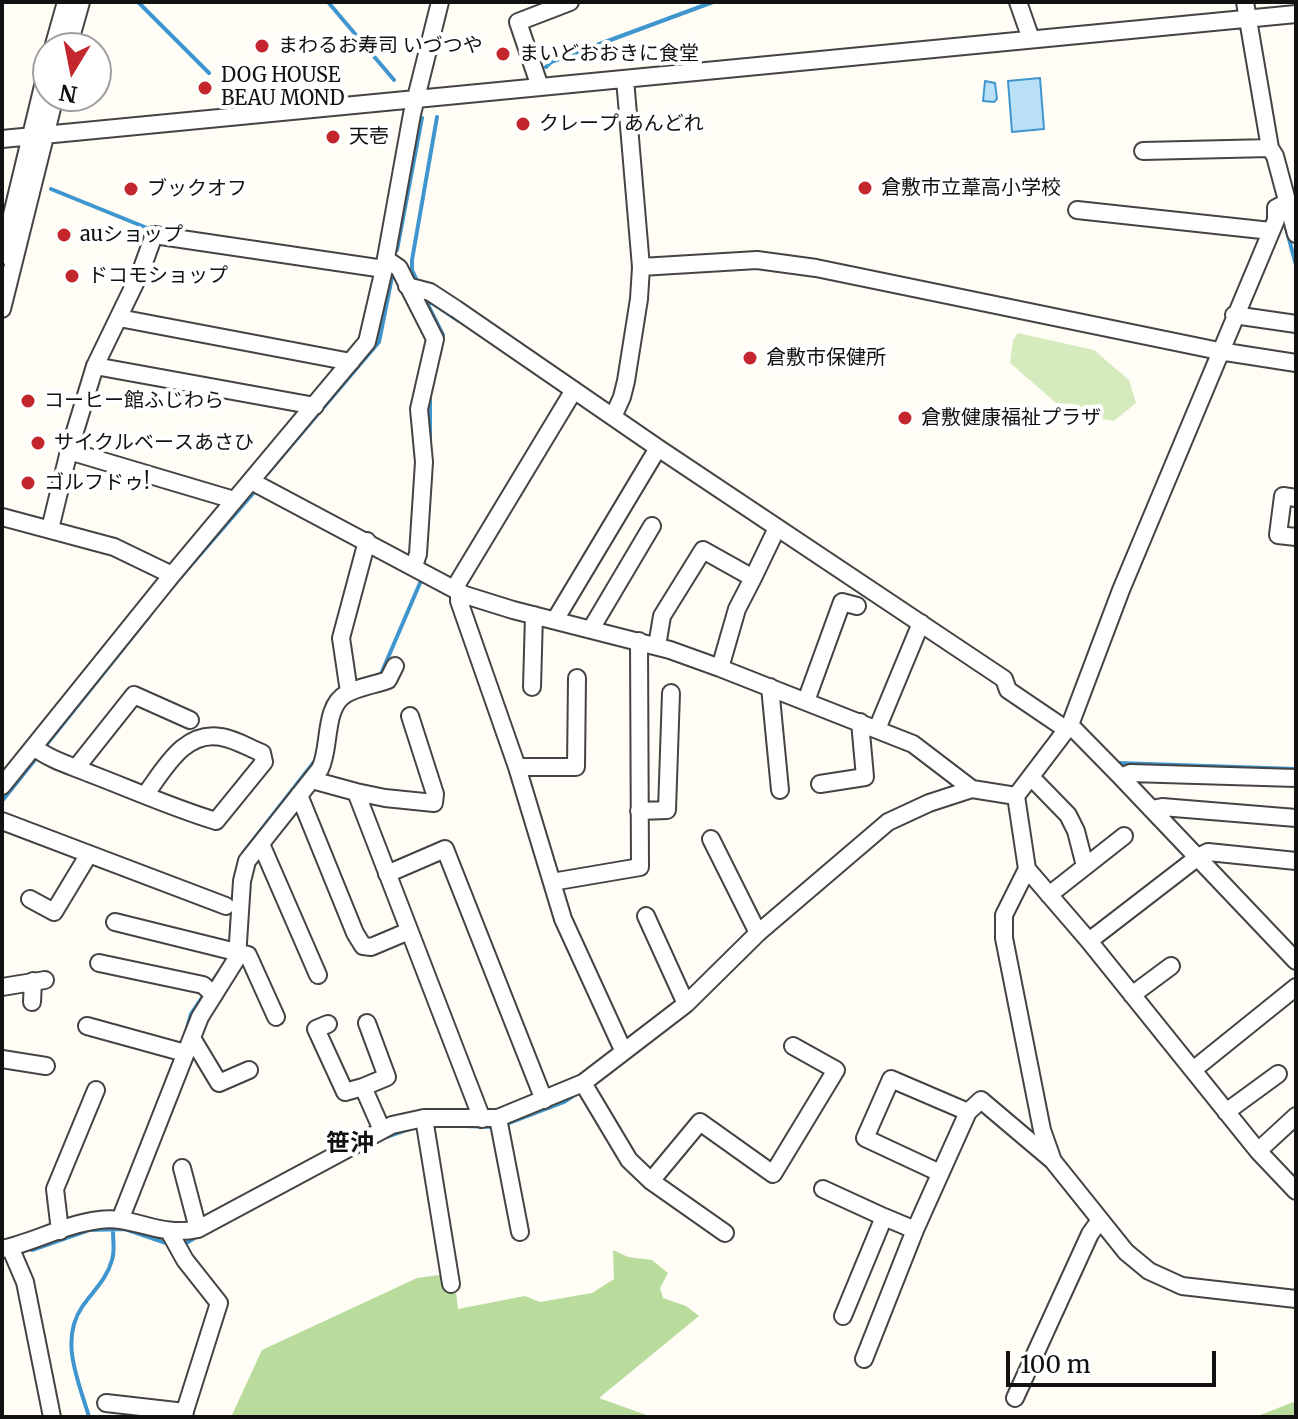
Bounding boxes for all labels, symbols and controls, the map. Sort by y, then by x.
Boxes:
north arrow [32,32,112,112]
place label: まわるお寿司 いづつや [278,34,483,58]
marker: まわるお寿司 いづつや [253,37,271,55]
place label: まいどおおきに食堂 [519,42,699,66]
marker: まいどおおきに食堂 [494,45,512,63]
place label: DOG HOUSE BEAU MOND [221,64,344,111]
text: N [57,78,79,109]
marker: DOG HOUSE BEAU MOND [196,79,214,97]
place label: クレープ あんどれ [539,112,704,136]
marker: クレープ あんどれ [514,115,532,133]
place label: 天壱 [349,125,389,149]
marker: 天壱 [324,128,342,146]
place label: 倉敷市立葦高小学校 [881,176,1061,200]
place label: ブックオフ [147,177,247,201]
marker: 倉敷市立葦高小学校 [856,179,874,197]
marker: ブックオフ [122,180,140,198]
place label: auショップ [80,223,183,247]
marker: auショップ [55,226,73,244]
place label: ドコモショップ [88,264,228,288]
marker: ドコモショップ [63,267,81,285]
place label: 倉敷市保健所 [766,346,886,370]
marker: 倉敷市保健所 [741,349,759,367]
place label: コーヒー館ふじわら [44,389,224,413]
marker: コーヒー館ふじわら [19,392,37,410]
place label: 倉敷健康福祉プラザ [921,406,1101,430]
marker: 倉敷健康福祉プラザ [896,409,914,427]
place label: サイクルベースあさひ [54,431,254,455]
marker: サイクルベースあさひ [29,434,47,452]
place label: ゴルフドゥ! [44,471,150,495]
marker: ゴルフドゥ! [19,474,37,492]
district label: 笹沖 [326,1130,374,1158]
scale bar [1010,1335,1220,1385]
text: 100 m [1020,1349,1090,1380]

